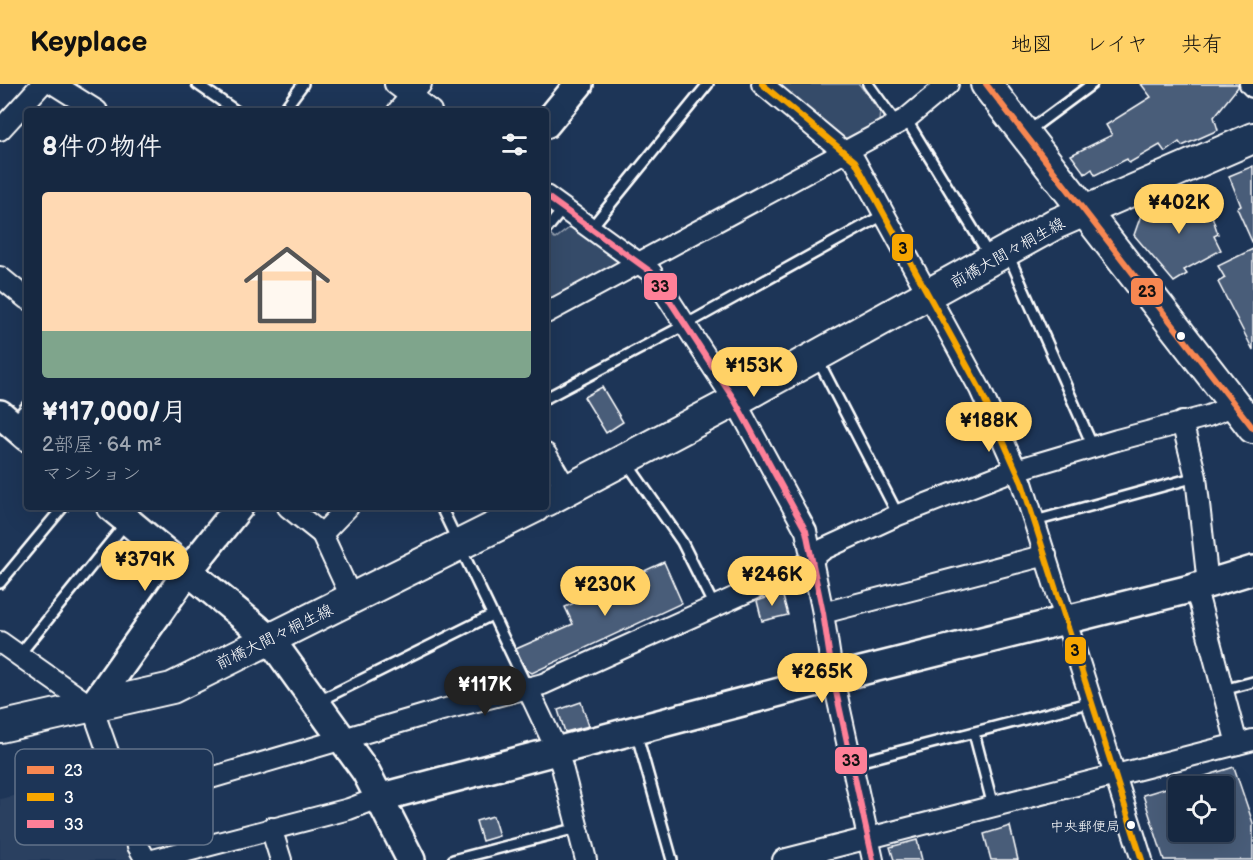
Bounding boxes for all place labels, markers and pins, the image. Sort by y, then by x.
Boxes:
pin: ¥402K [1137,184,1221,235]
unlabelled marker [1175,330,1187,342]
pin: ¥153K [712,347,796,398]
pin: ¥188K [947,402,1031,453]
pin: ¥379K [103,541,187,592]
pin: ¥246K [730,556,814,607]
pin: ¥230K [563,566,647,617]
pin: ¥265K [780,653,864,704]
pin: ¥117K [443,666,527,717]
place label: 中央郵便局 [1050,818,1120,835]
marker: 中央郵便局 [1125,819,1137,831]

